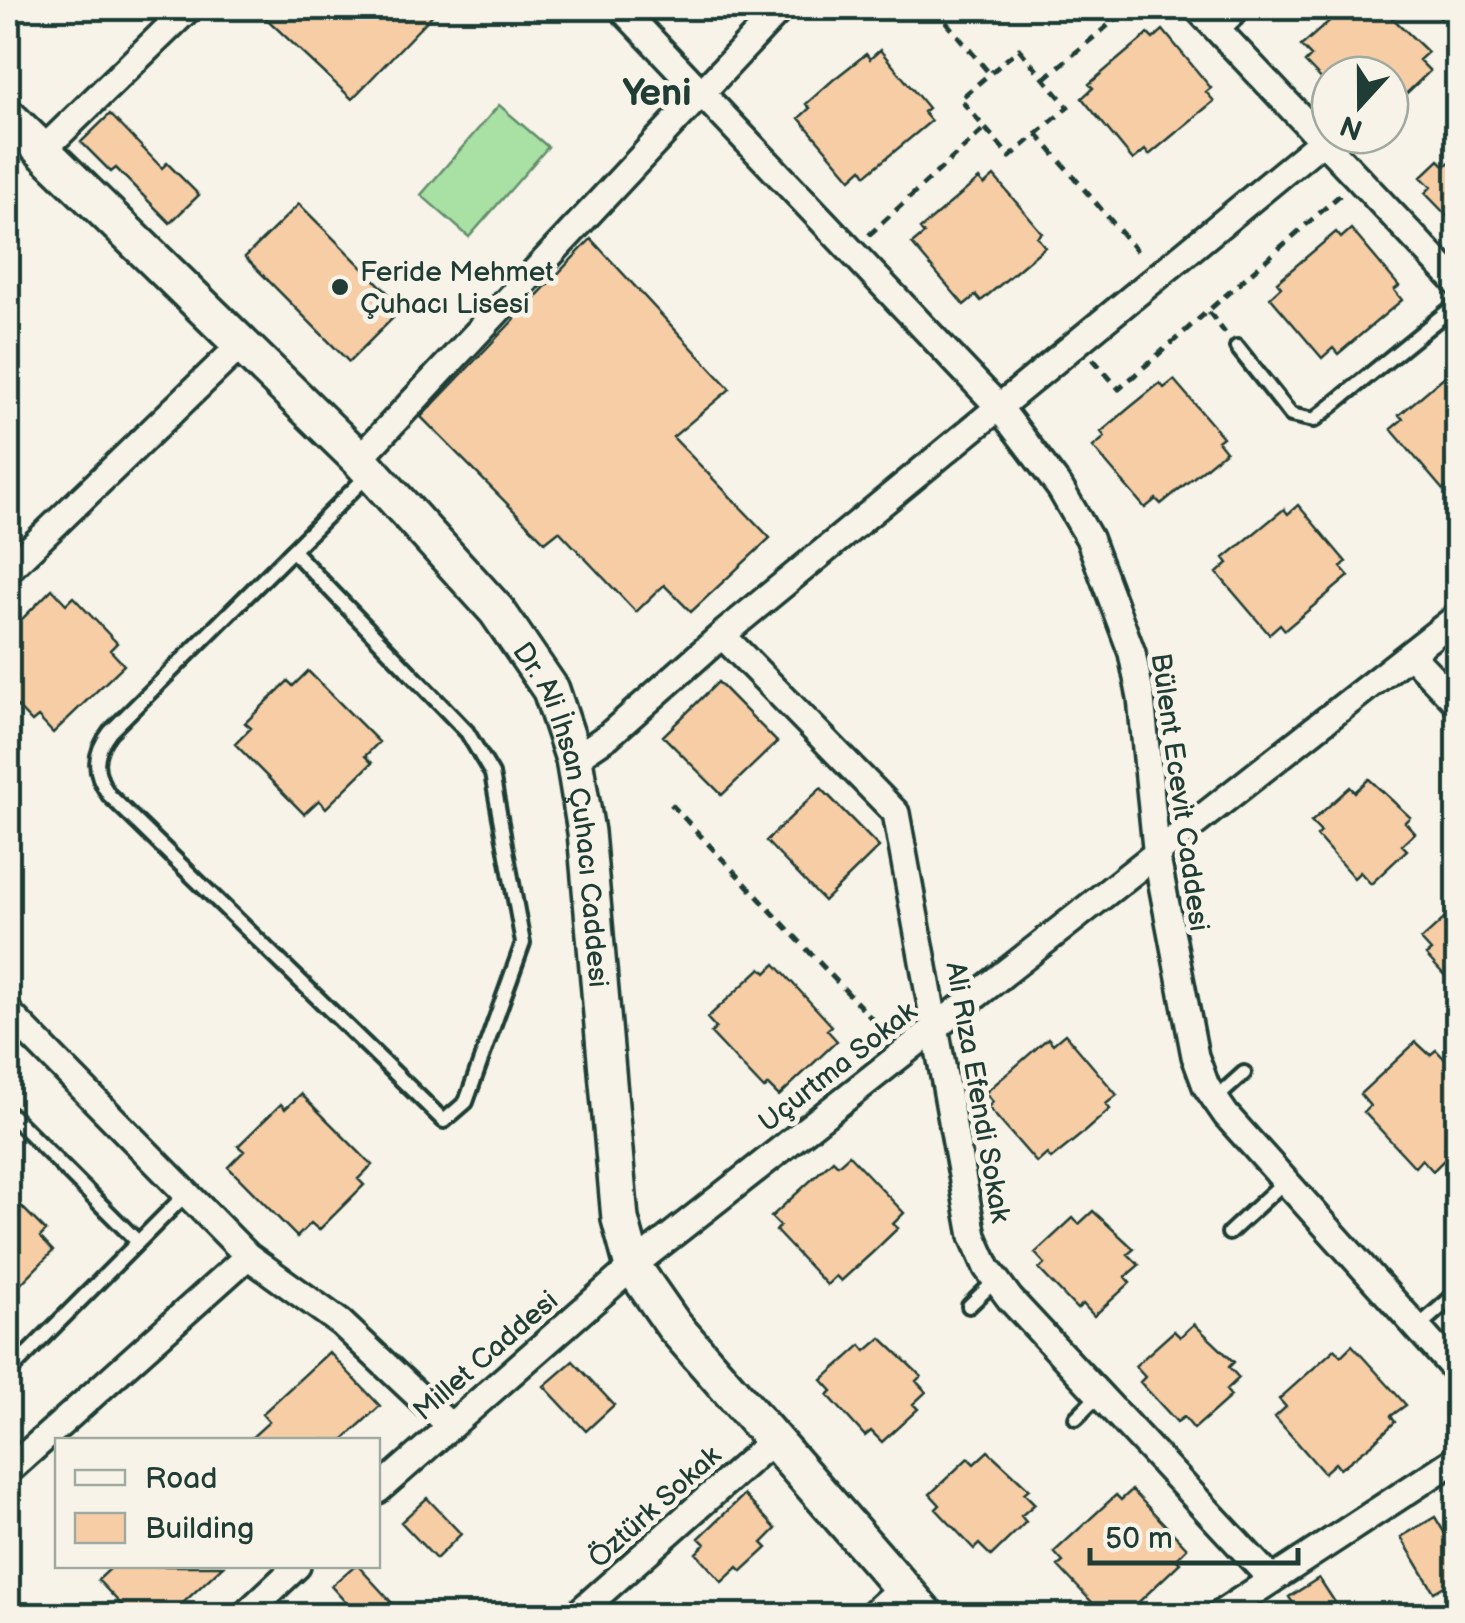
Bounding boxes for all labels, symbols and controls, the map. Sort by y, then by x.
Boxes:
north arrow [1310,55,1410,155]
district label: Yeni [622,71,692,116]
text: N [1336,108,1367,146]
place label: Feride Mehmet Çuhacı Lisesi [360,256,554,321]
marker: Feride Mehmet Çuhacı Lisesi [329,276,351,298]
street label: Dr. Ali İhsan Çuhacı Caddesi [505,636,615,989]
street label: Bülent Ecevit Caddesi [1144,651,1215,933]
street label: Ali Rıza Efendi Sokak [938,959,1017,1225]
street label: Uçurtma Sokak [752,995,924,1139]
street label: Millet Caddesi [407,1284,565,1428]
legend [55,1438,380,1568]
street label: Öztürk Sokak [582,1438,728,1575]
text: Road [145,1461,218,1497]
scale bar [1090,1503,1298,1565]
text: Building [145,1511,254,1547]
text: 50 m [1105,1521,1173,1557]

